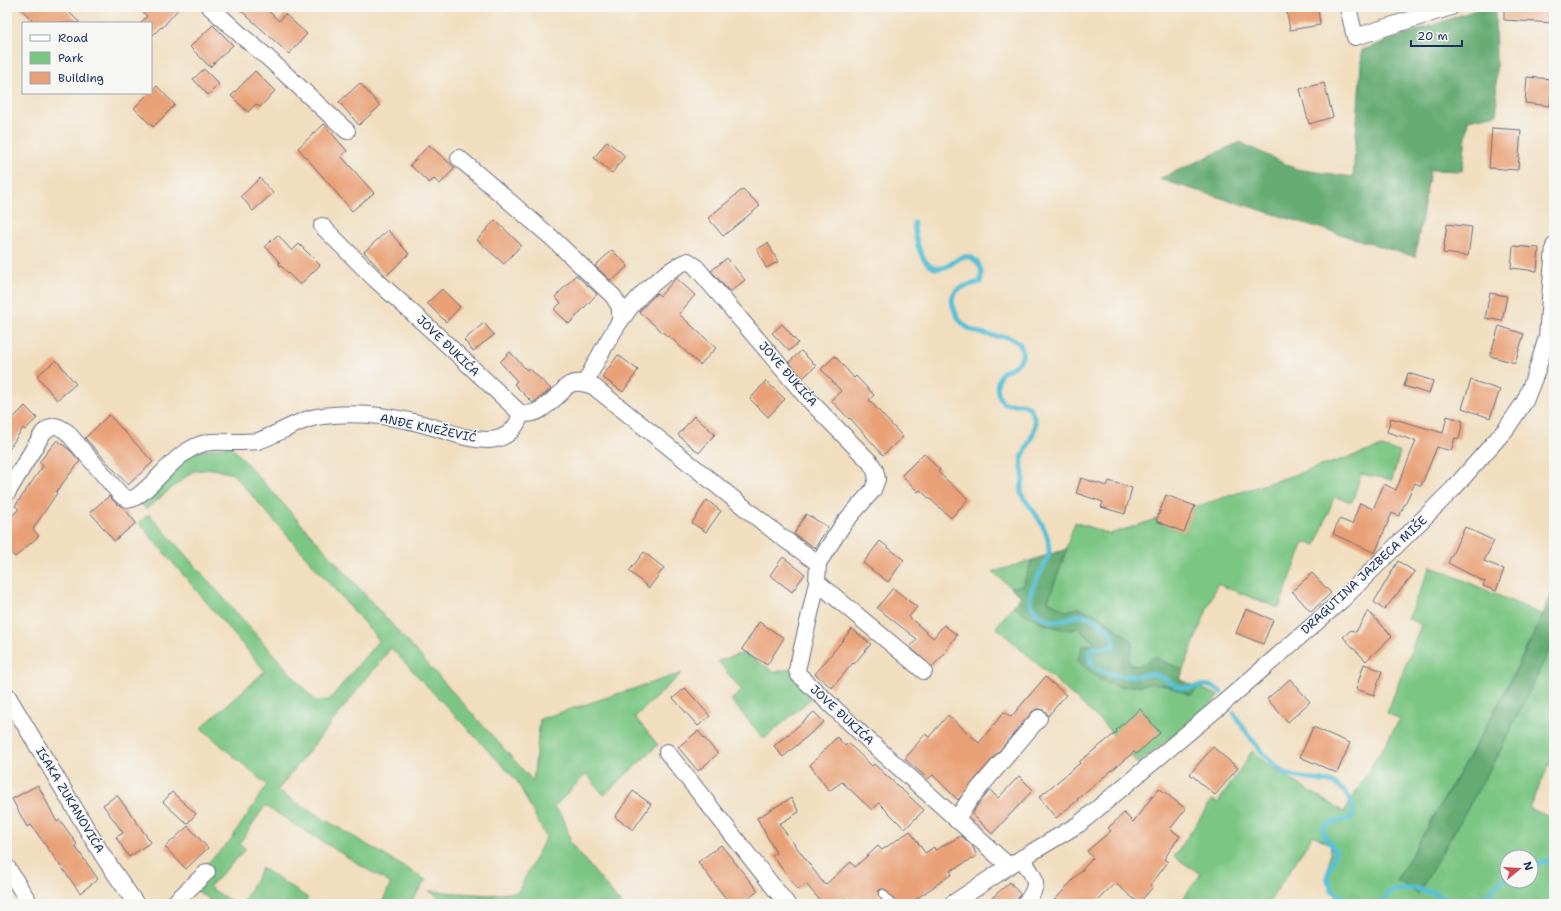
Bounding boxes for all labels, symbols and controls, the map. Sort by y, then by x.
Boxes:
legend [22,22,152,94]
scale bar [1411,22,1462,48]
text: 20 m [1417,28,1448,44]
text: Road [58,30,89,46]
text: Park [58,50,84,66]
text: Building [58,70,104,86]
street label: JOVE ĐUKIĆA [413,312,483,380]
street label: JOVE ĐUKIĆA [755,338,821,410]
street label: ANĐE KNEŽEVIĆ [378,410,478,446]
street label: DRAGUTINA JAZBECA MIŠE [1297,512,1431,638]
street label: JOVE ĐUKIĆA [807,681,877,749]
street label: ISAKA ZUKANOVIĆA [32,744,108,856]
north arrow [1499,849,1539,889]
text: N [1520,860,1537,873]

